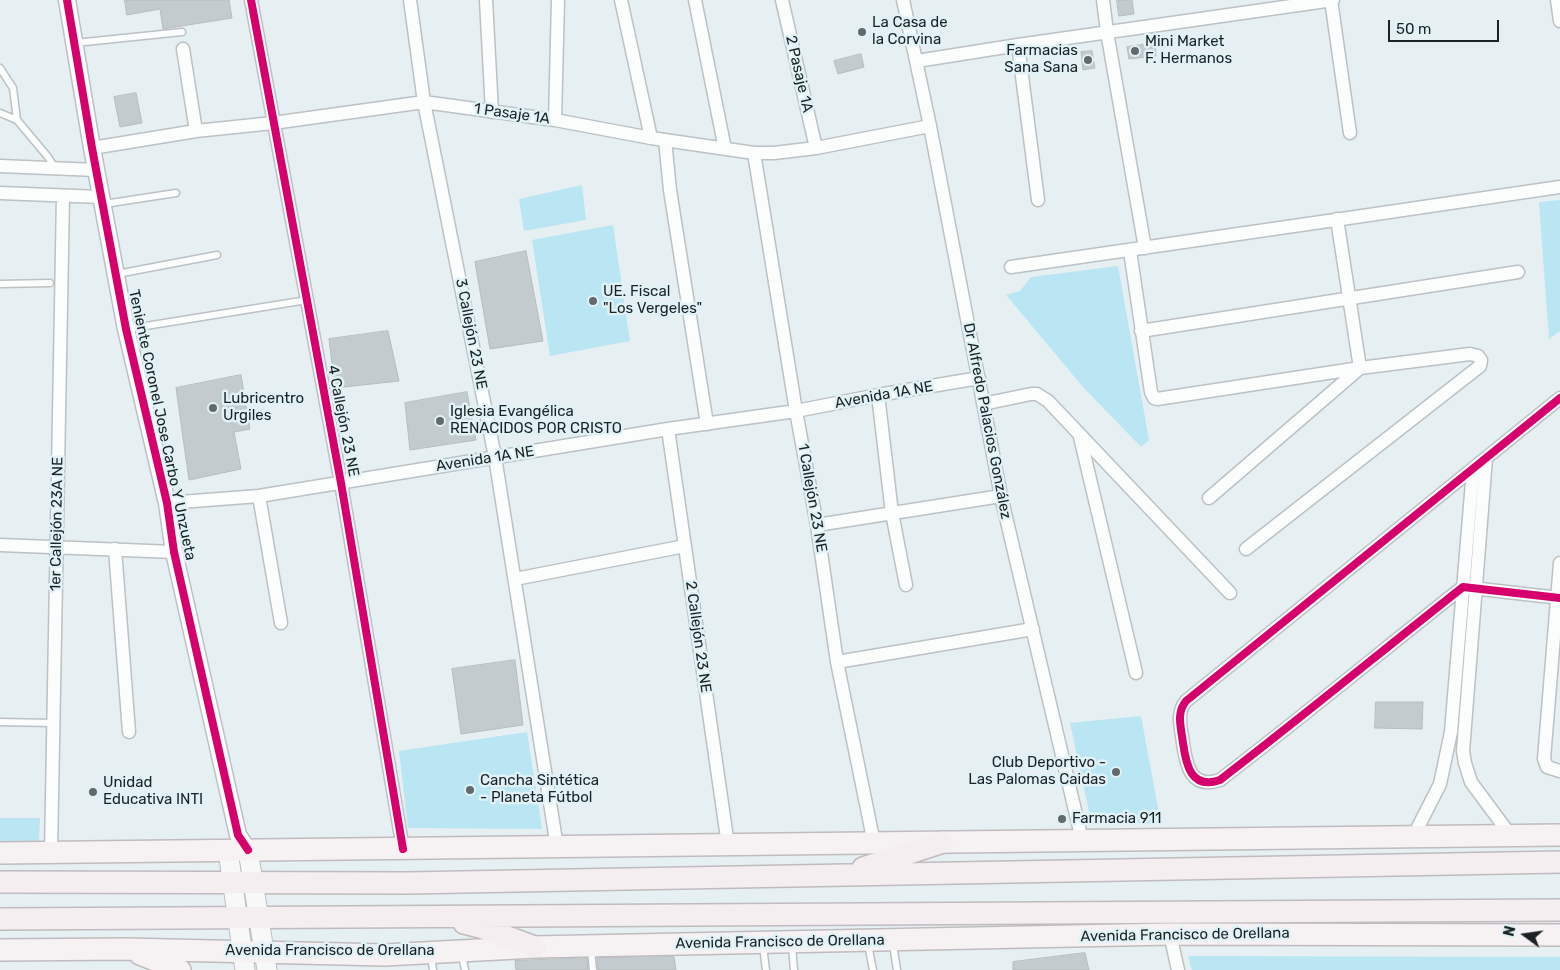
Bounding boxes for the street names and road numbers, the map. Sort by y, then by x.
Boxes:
street label: 2 Pasaje 1A [781,34,817,114]
street label: 1 Pasaje 1A [473,100,551,128]
street label: 3 Callejón 23 NE [451,277,491,391]
street label: Teniente Coronel Jose Carbo Y Unzueta [124,288,200,562]
street label: Dr Alfredo Palacios González [959,321,1015,521]
street label: 4 Callejón 23 NE [323,364,363,478]
street label: Avenida 1A NE [834,378,934,412]
street label: Avenida 1A NE [435,442,535,476]
street label: 1 Callejón 23 NE [794,442,830,554]
street label: 1er Callejón 23A NE [47,457,67,591]
street label: 2 Callejón 23 NE [681,580,715,694]
street label: Avenida Francisco de Orellana [1080,924,1290,946]
street label: Avenida Francisco de Orellana [675,931,885,953]
street label: Avenida Francisco de Orellana [225,942,435,960]

